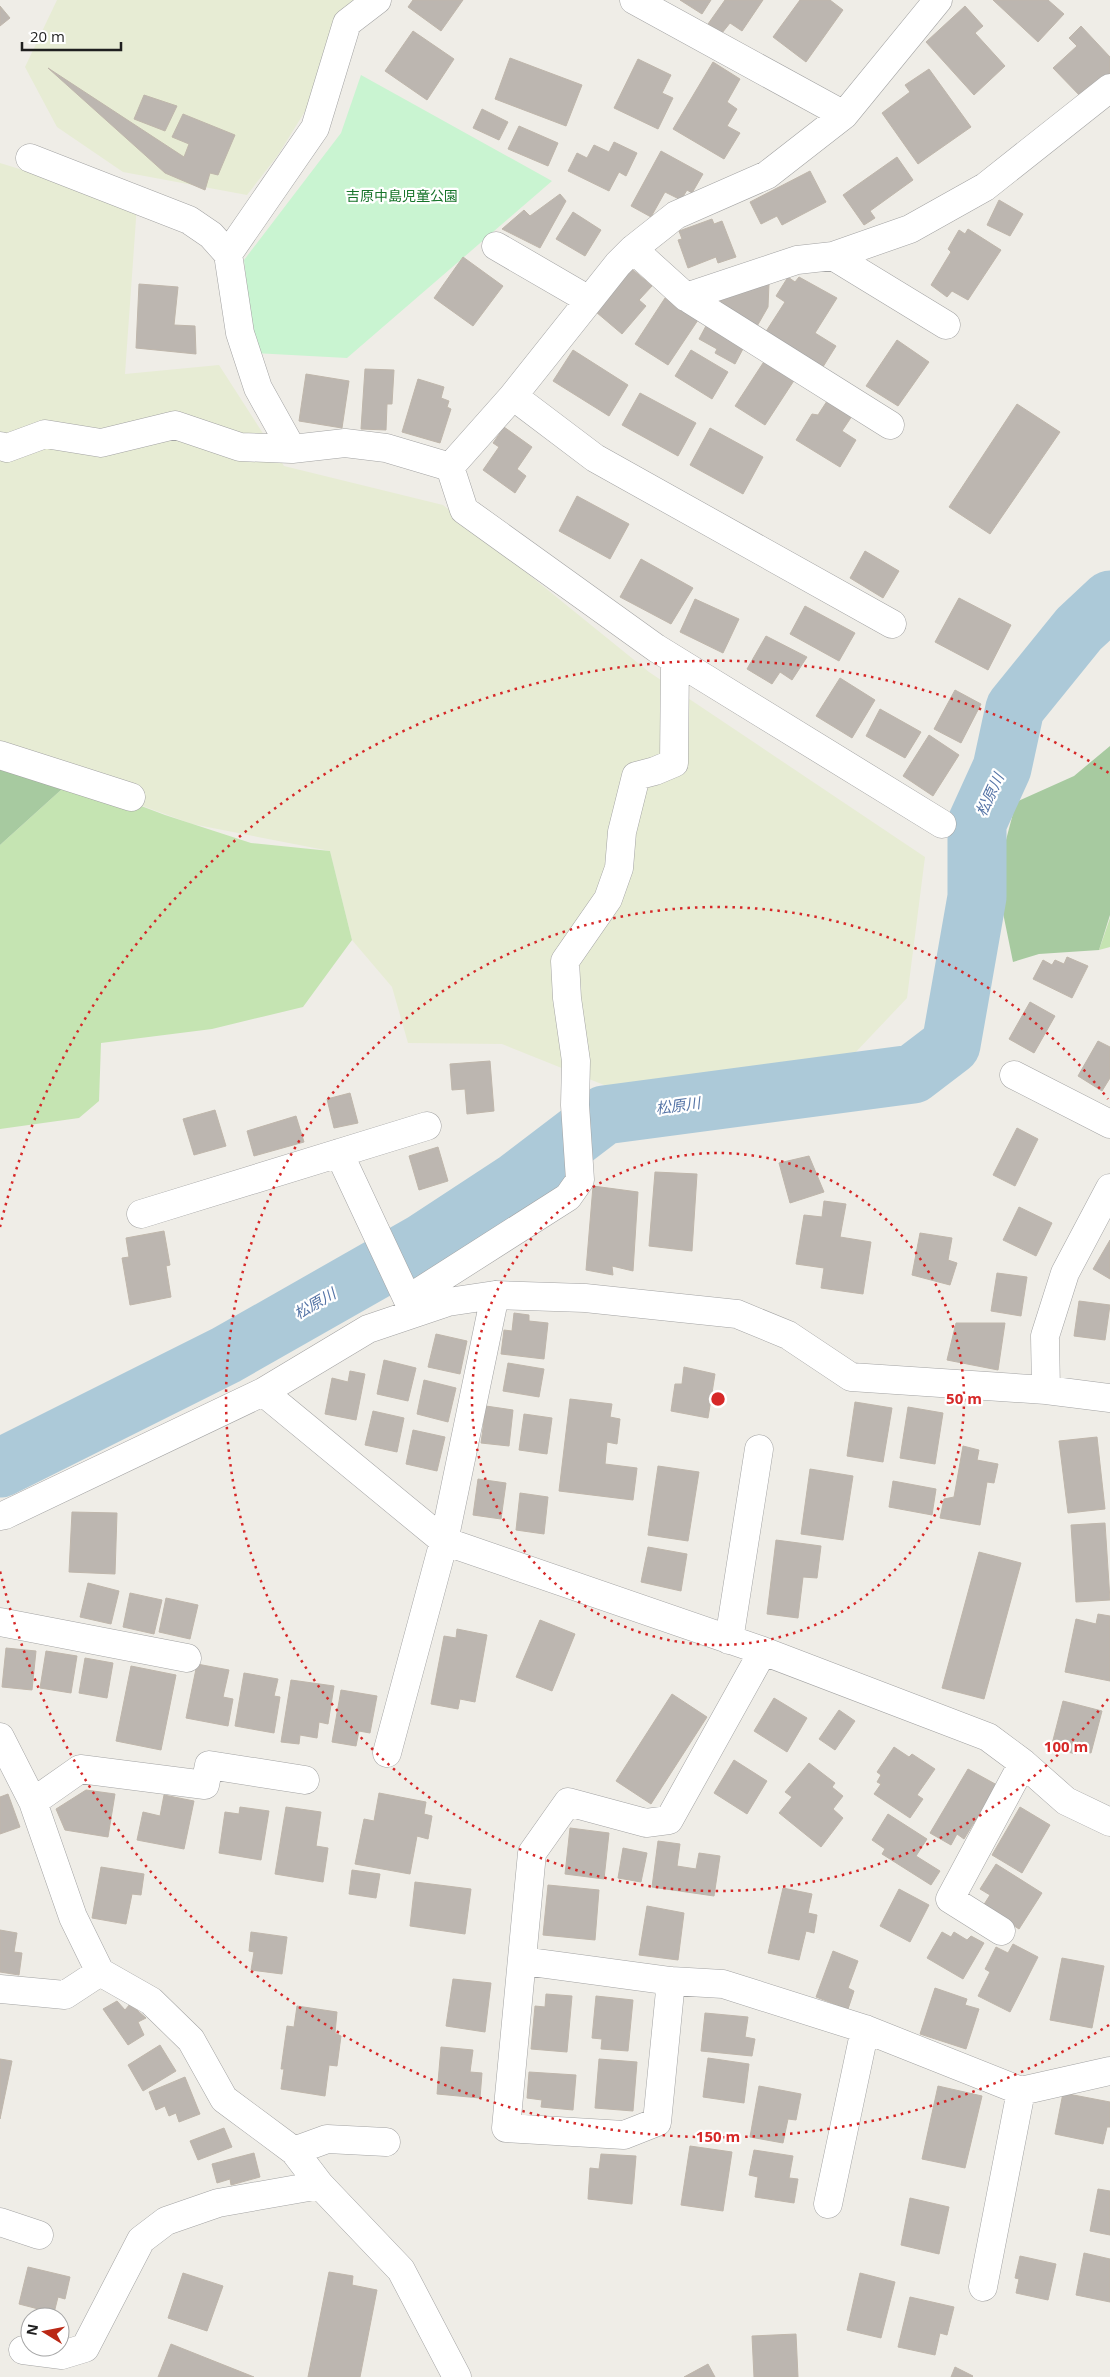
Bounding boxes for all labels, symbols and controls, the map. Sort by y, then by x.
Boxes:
scale bar [22,20,121,52]
text: 20 m [30,26,65,46]
park label: 吉原中島児童公園 [346,186,458,205]
water label: 松原川 [971,768,1009,819]
water label: 松原川 [654,1092,704,1118]
water label: 松原川 [290,1282,341,1323]
text: 50 m [946,1388,982,1408]
centre of rings [709,1390,727,1408]
text: 100 m [1044,1736,1088,1756]
text: 150 m [696,2126,740,2146]
north arrow [20,2307,70,2357]
text: N [21,2322,42,2337]

